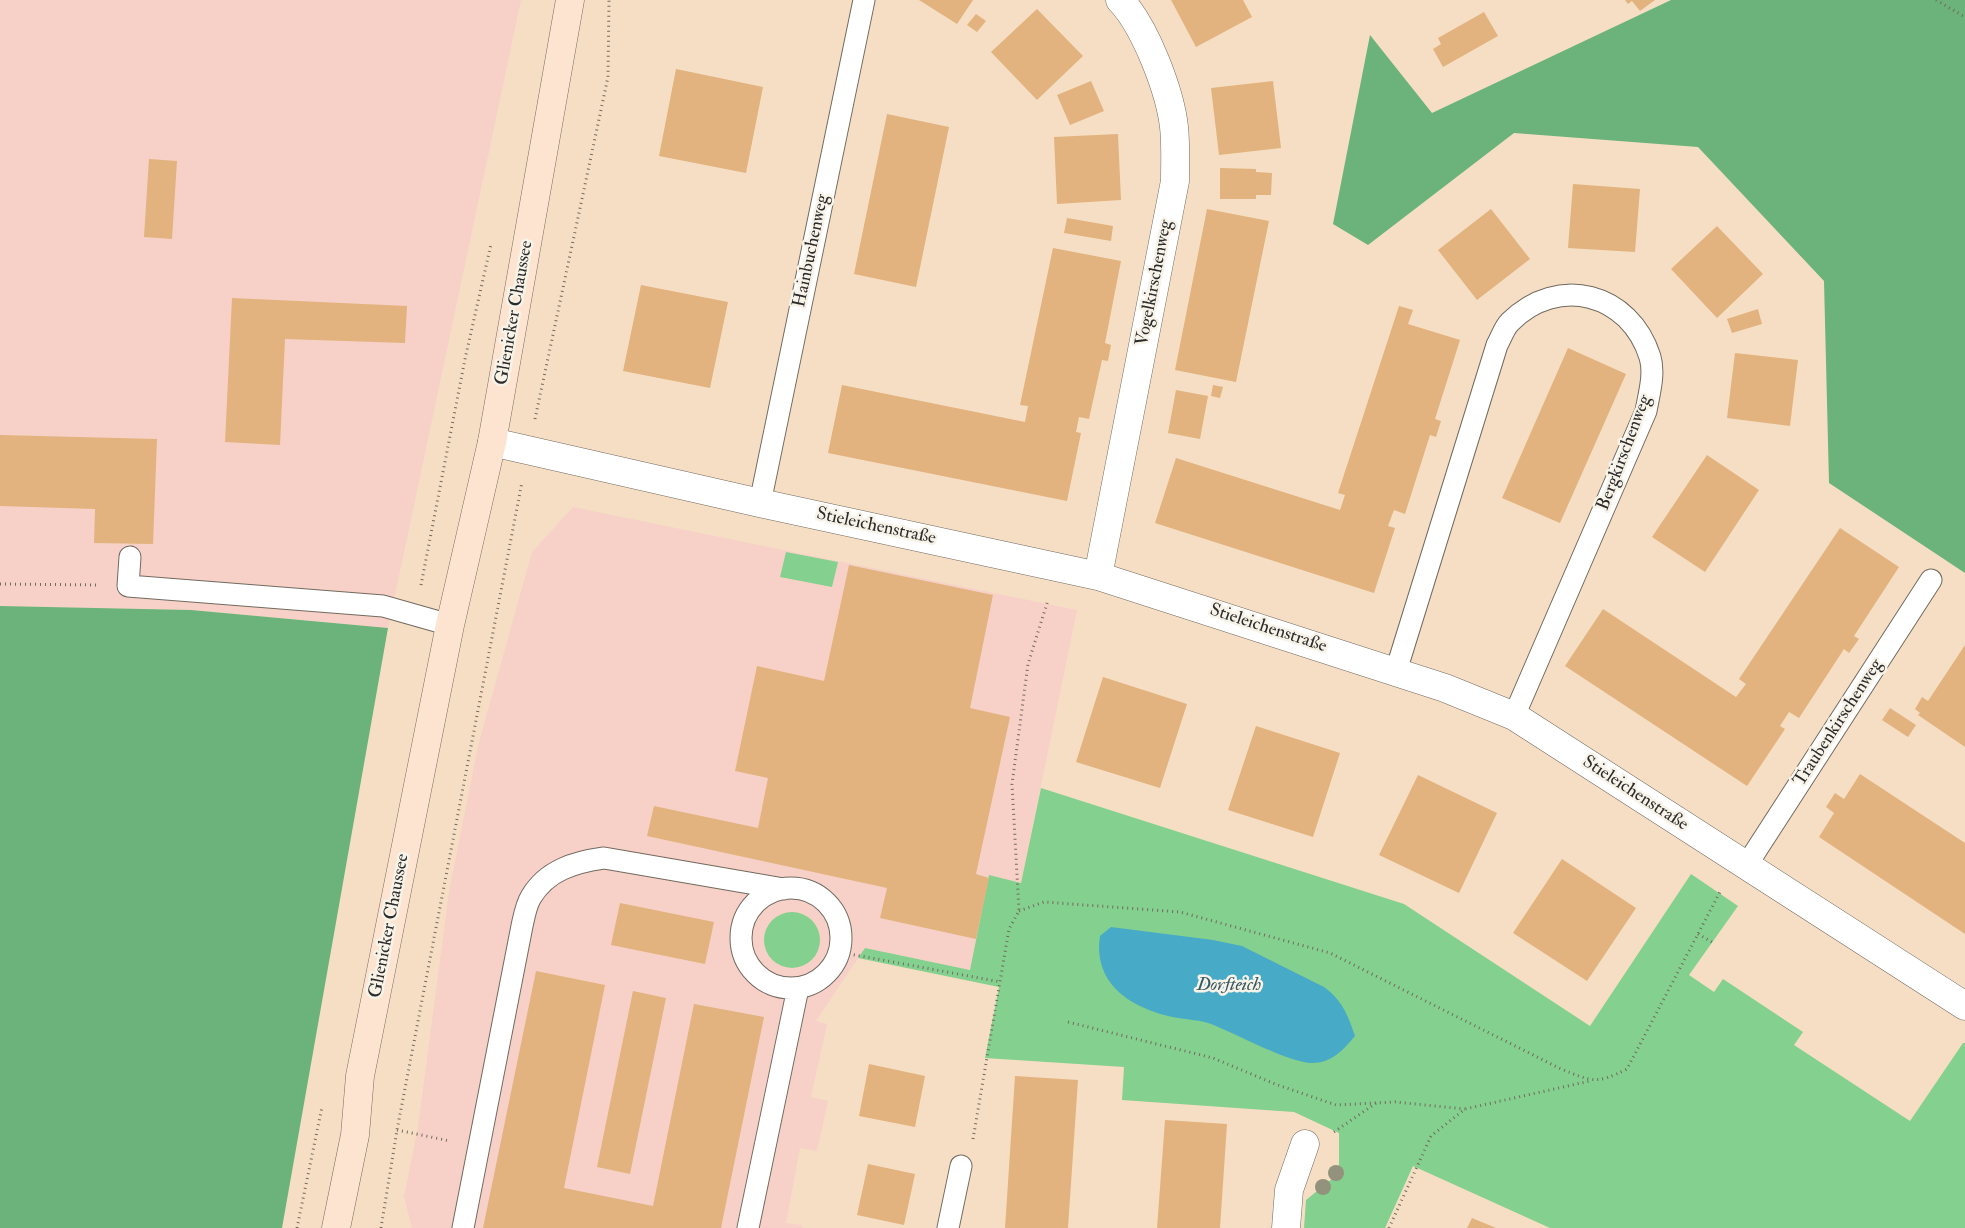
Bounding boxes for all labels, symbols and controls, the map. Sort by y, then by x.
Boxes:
street label: Hainbuchenweg [789,193,835,309]
street label: Vogelkirschenweg [1132,218,1178,348]
street label: Glienicker Chaussee [492,239,538,387]
street label: Bergkirschenweg [1593,392,1657,514]
street label: Stieleichenstraße [814,504,938,550]
street label: Stieleichenstraße [1207,600,1329,658]
street label: Traubenkirschenweg [1790,655,1888,791]
street label: Stieleichenstraße [1578,752,1692,836]
street label: Glienicker Chaussee [365,852,415,1000]
water label: Dorfteich [1197,975,1261,997]

